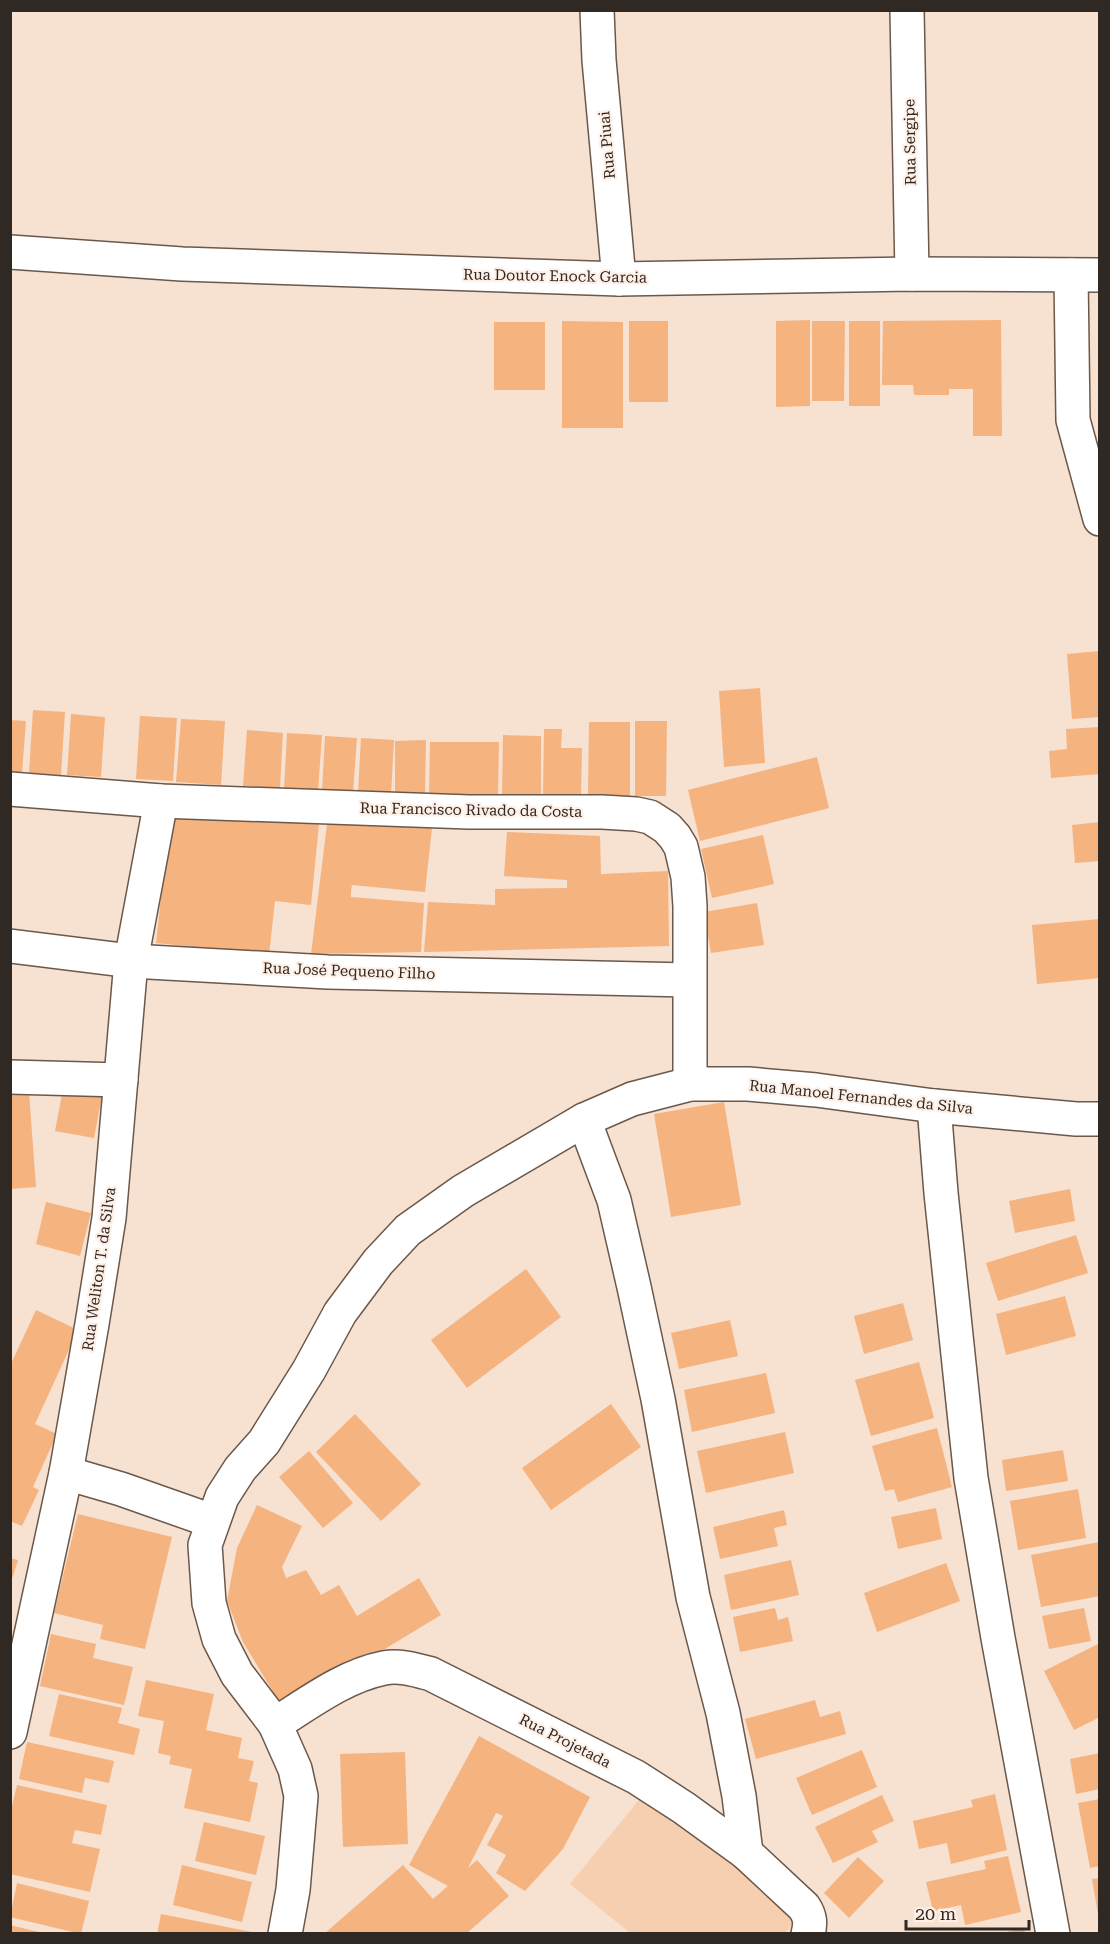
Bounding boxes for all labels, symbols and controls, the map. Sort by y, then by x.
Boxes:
street label: Rua Sergipe [900,99,920,185]
street label: Rua Piuai [595,110,619,180]
street label: Rua Doutor Enock Garcia [463,265,647,287]
street label: Rua Francisco Rivado da Costa [360,799,582,821]
street label: Rua José Pequeno Filho [262,959,436,983]
street label: Rua Manoel Fernandes da Silva [748,1076,974,1118]
street label: Rua Weliton T. da Silva [79,1186,119,1352]
street label: Rua Projetada [516,1710,614,1772]
scale bar [906,1893,1029,1931]
text: 20 m [915,1903,956,1924]

